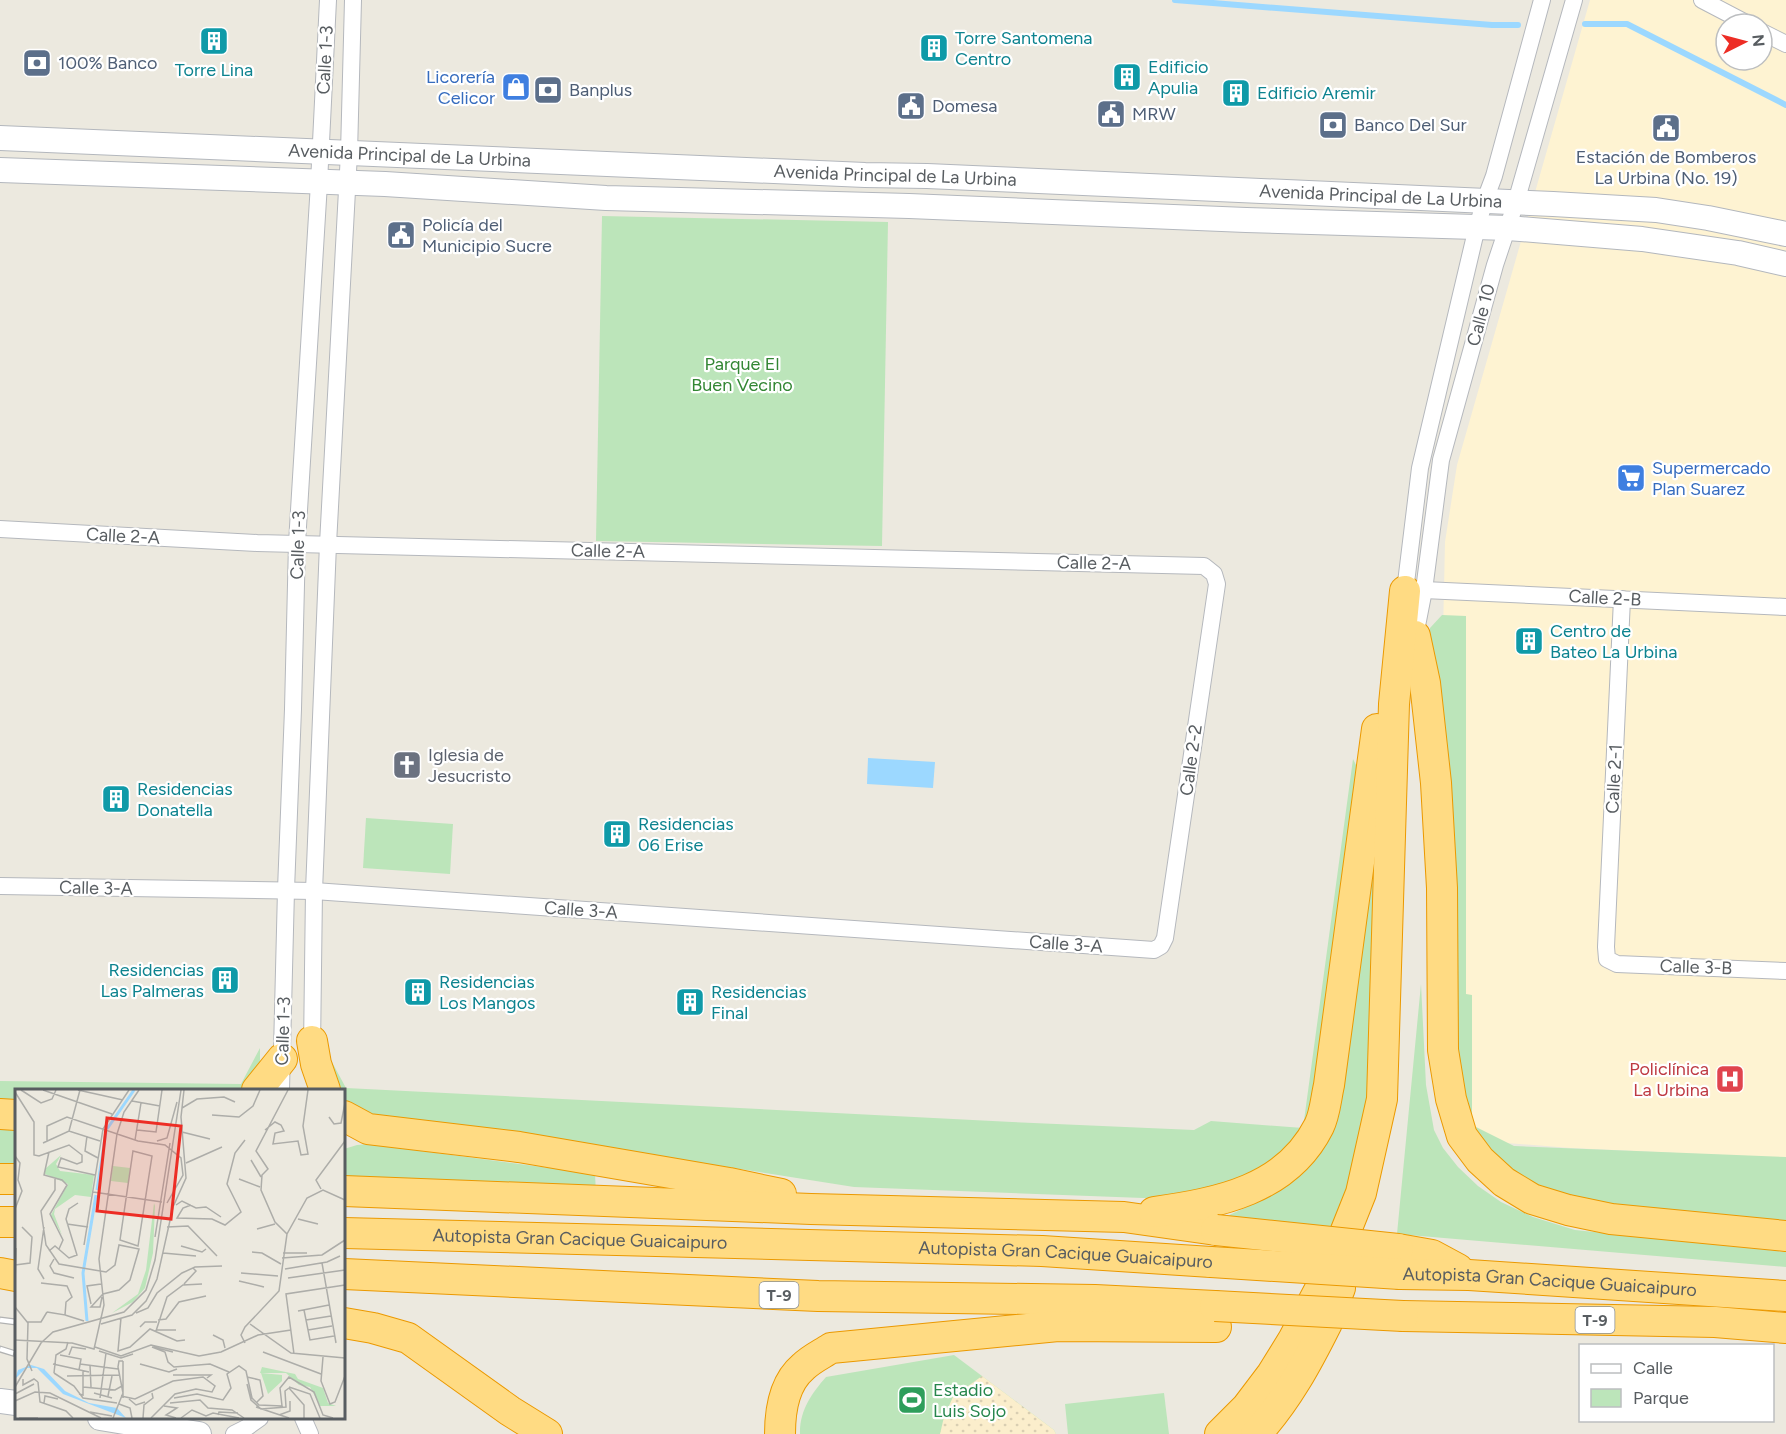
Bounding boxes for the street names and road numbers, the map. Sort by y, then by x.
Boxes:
street label: Calle 1-3 [312,25,338,95]
street label: Avenida Principal de La Urbina [288,139,531,172]
street label: Avenida Principal de La Urbina [773,160,1017,191]
street label: Avenida Principal de La Urbina [1259,180,1503,213]
street label: Calle 10 [1462,282,1500,348]
street label: Calle 1-3 [286,510,310,580]
street label: Calle 2-A [85,523,161,549]
street label: Calle 2-A [571,539,645,563]
street label: Calle 2-A [1057,551,1131,575]
street label: Calle 2-B [1568,585,1642,611]
street label: Calle 2-2 [1175,723,1207,797]
street label: Calle 2-1 [1601,744,1627,814]
street label: Calle 3-A [59,876,133,900]
street label: Calle 3-A [543,896,619,924]
street label: Calle 3-A [1028,930,1104,958]
street label: Calle 3-B [1659,955,1733,979]
street label: Calle 1-3 [271,996,295,1066]
street label: Autopista Gran Cacique Guaicaipuro [432,1224,728,1254]
street label: Autopista Gran Cacique Guaicaipuro [918,1237,1214,1273]
street label: Autopista Gran Cacique Guaicaipuro [1402,1263,1698,1301]
road number: T-9 [760,1282,798,1308]
road number: T-9 [1576,1307,1614,1333]

